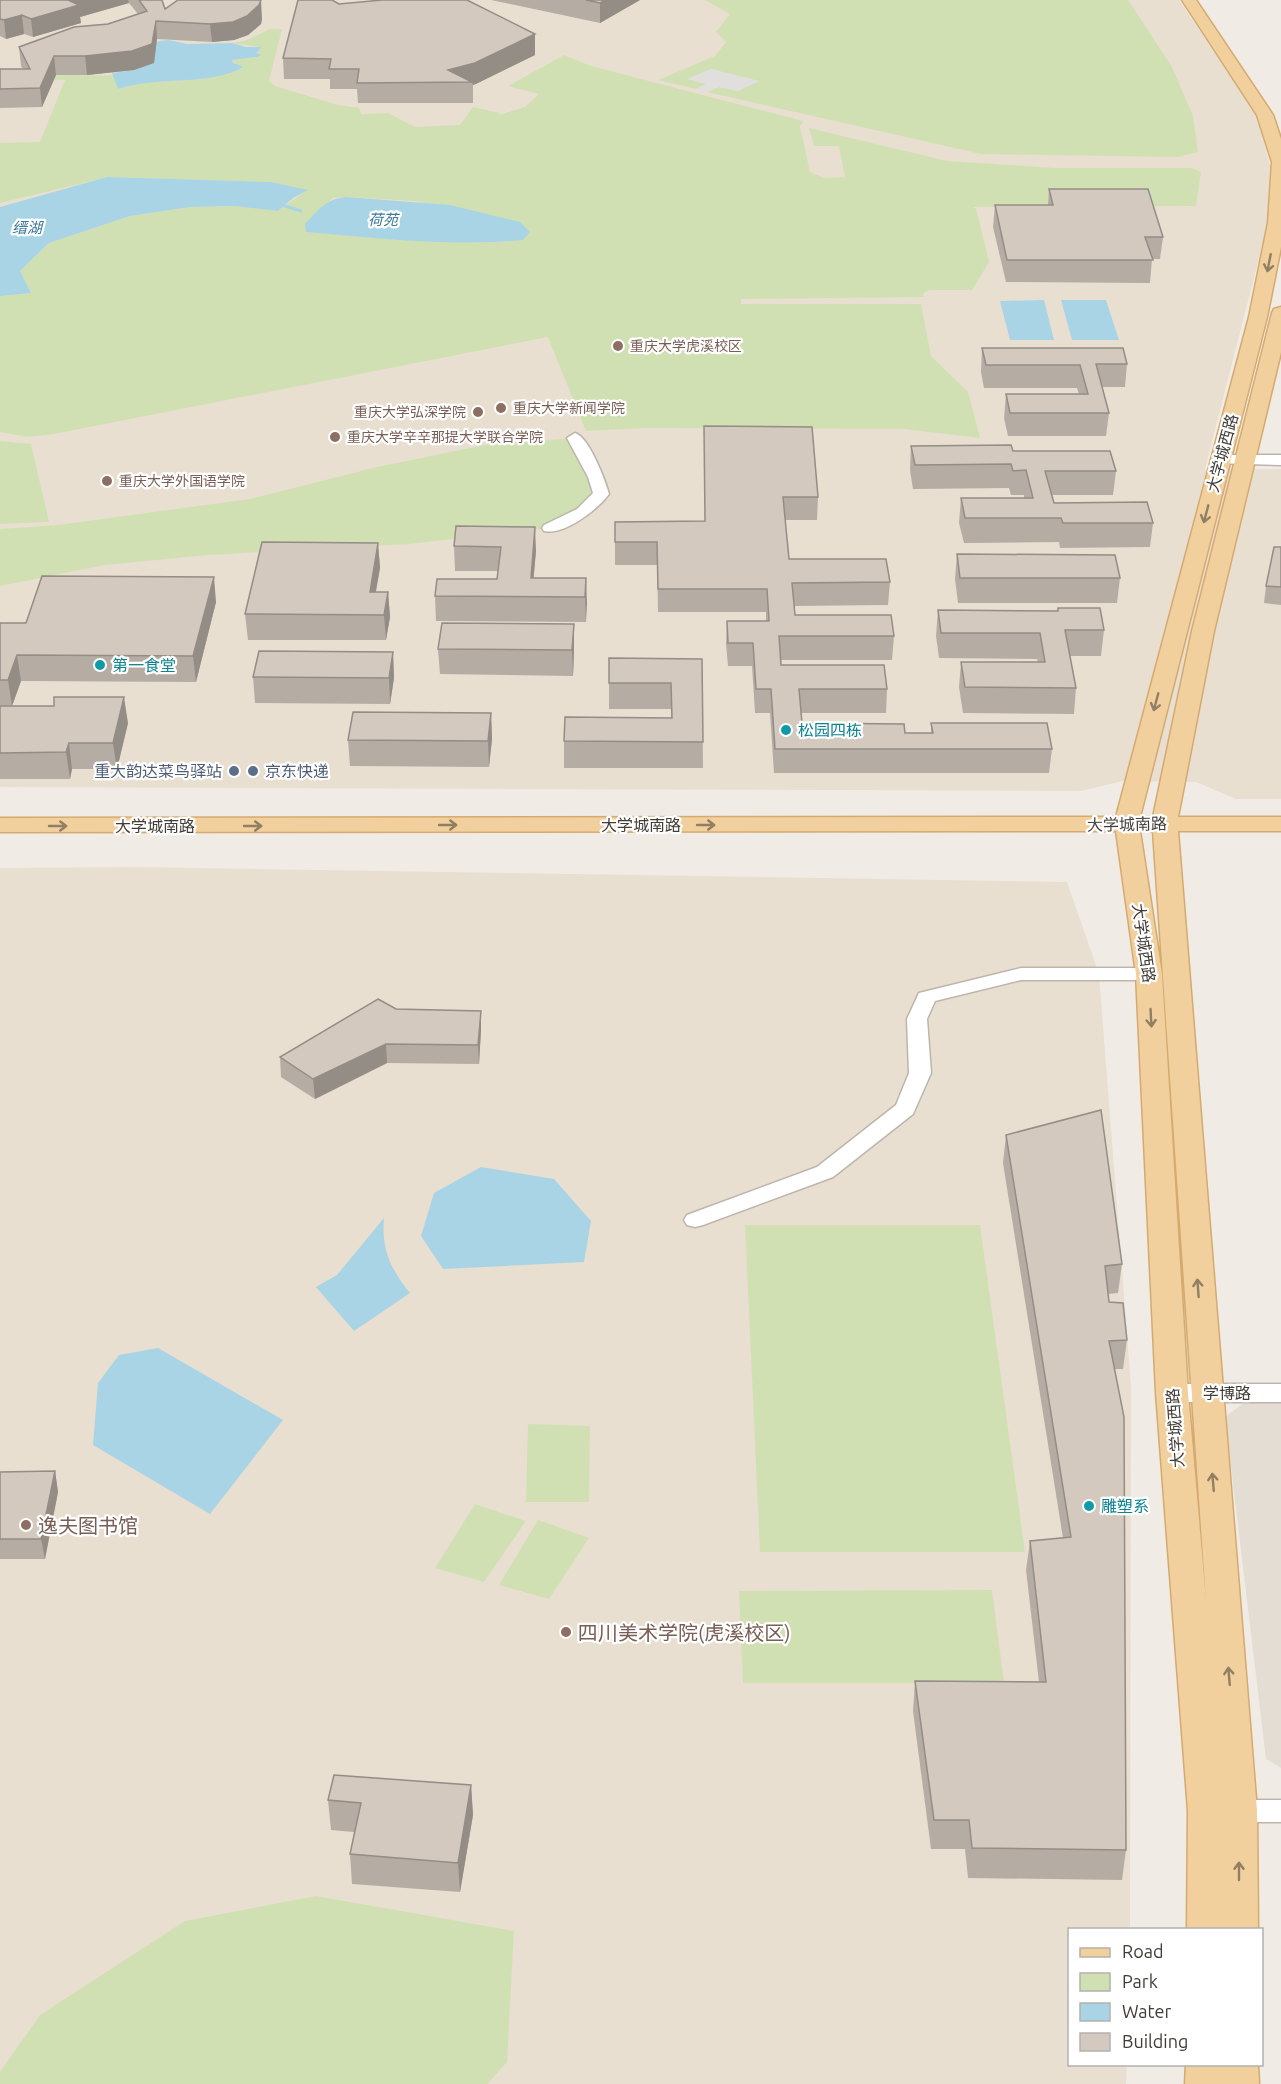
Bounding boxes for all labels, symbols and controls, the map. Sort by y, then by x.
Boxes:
water label: 荷苑 [368,211,400,228]
water label: 缙湖 [12,219,44,236]
one-way arrow [1262,254,1274,273]
place label: 重庆大学虎溪校区 [630,338,742,354]
marker: 重庆大学虎溪校区 [611,339,625,353]
place label: 重庆大学新闻学院 [513,400,625,416]
marker: 重庆大学新闻学院 [494,401,508,415]
place label: 重庆大学弘深学院 [354,404,466,420]
marker: 重庆大学弘深学院 [471,405,485,419]
street label: 大学城西路 [1203,412,1241,494]
place label: 重庆大学辛辛那提大学联合学院 [347,429,543,445]
marker: 重庆大学辛辛那提大学联合学院 [328,430,342,444]
place label: 重庆大学外国语学院 [119,473,245,489]
marker: 重庆大学外国语学院 [100,474,114,488]
one-way arrow [1199,504,1211,523]
place label: 第一食堂 [112,656,176,674]
marker: 第一食堂 [93,658,107,672]
one-way arrow [1150,692,1162,711]
place label: 松园四栋 [798,721,862,739]
marker: 松园四栋 [779,723,793,737]
place label: 重大韵达菜鸟驿站 [94,762,222,780]
place label: 京东快递 [265,762,329,780]
marker: 重大韵达菜鸟驿站 [227,764,241,778]
marker: 京东快递 [246,764,260,778]
street label: 大学城南路 [1087,814,1167,834]
street label: 大学城南路 [601,816,681,834]
street label: 大学城南路 [115,817,195,835]
one-way arrow [438,819,458,831]
one-way arrow [696,819,716,831]
one-way arrow [48,820,68,831]
one-way arrow [243,820,263,832]
street label: 大学城西路 [1130,902,1158,984]
one-way arrow [1146,1007,1157,1027]
one-way arrow [1192,1278,1203,1298]
street label: 学博路 [1203,1384,1251,1402]
street label: 大学城西路 [1163,1387,1187,1469]
one-way arrow [1207,1473,1218,1493]
place label: 雕塑系 [1101,1497,1149,1515]
marker: 雕塑系 [1082,1499,1096,1513]
place label: 逸夫图书馆 [38,1514,138,1537]
marker: 逸夫图书馆 [19,1518,33,1532]
place label: 四川美术学院(虎溪校区) [578,1621,791,1644]
marker: 四川美术学院(虎溪校区) [559,1625,573,1639]
one-way arrow [1223,1667,1234,1687]
one-way arrow [1233,1862,1245,1882]
legend [1068,1928,1263,2066]
text: Road [1122,1941,1164,1961]
text: Park [1122,1971,1158,1991]
text: Water [1122,2001,1172,2021]
text: Building [1122,2031,1188,2051]

